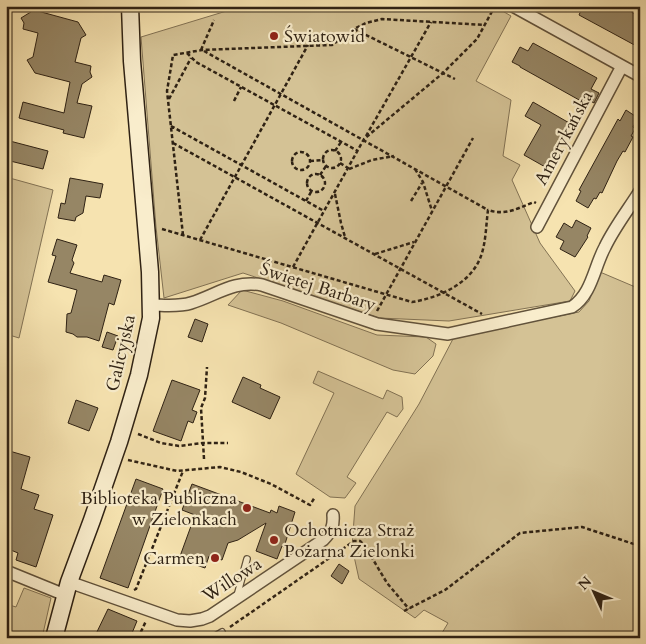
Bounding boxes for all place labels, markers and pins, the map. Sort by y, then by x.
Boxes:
place label: Światowid [284,24,365,49]
marker: Światowid [268,30,280,42]
place label: Biblioteka Publiczna w Zielonkach [80,486,237,532]
marker: Biblioteka Publiczna w Zielonkach [241,502,253,514]
place label: Ochotnicza Straż Pożarna Zielonki [284,518,415,564]
marker: Ochotnicza Straż Pożarna Zielonki [268,534,280,546]
place label: Carmen [143,546,206,571]
marker: Carmen [209,552,221,564]

